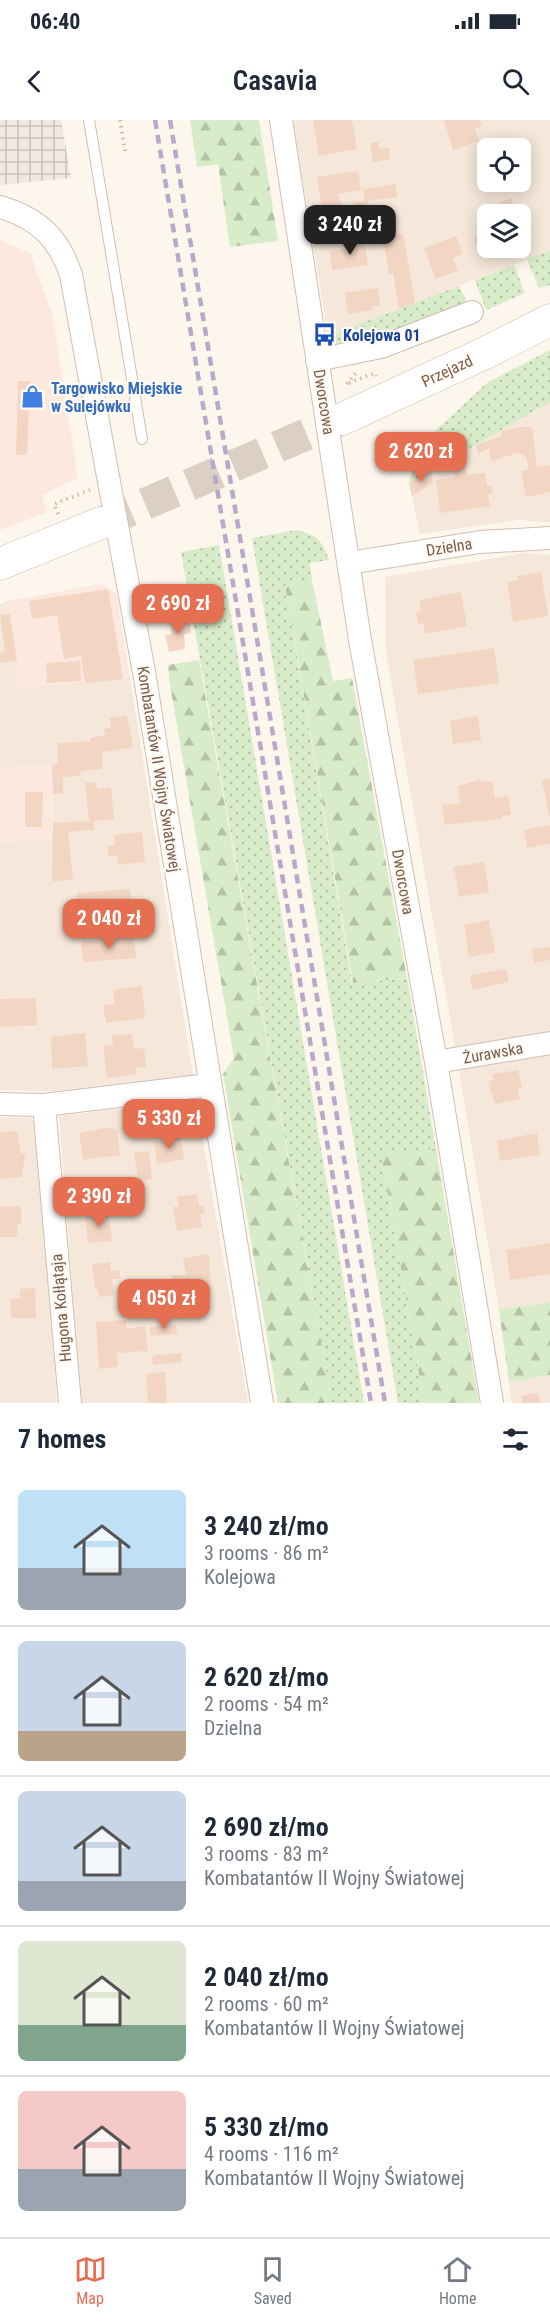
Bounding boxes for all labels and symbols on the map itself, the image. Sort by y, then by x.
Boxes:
pin: 3 240 zł [288,205,412,256]
bus stop icon: Kolejowa 01 [312,322,338,348]
place label: Kolejowa 01 [343,326,421,345]
street label: Przejazd [418,351,476,391]
street label: Dworcowa [309,368,339,436]
place label: Targowisko Miejskie w Sulejówku [51,379,182,416]
shop icon: Targowisko Miejskie w Sulejówku [20,384,46,410]
pin: 2 620 zł [359,432,483,483]
street label: Dzielna [425,534,473,560]
pin: 2 690 zł [116,584,240,635]
street label: Kombatantów II Wojny Światowej [133,665,185,873]
street label: Dworcowa [388,848,418,916]
pin: 2 040 zł [47,899,171,950]
street label: Żurawska [461,1038,525,1068]
pin: 5 330 zł [107,1099,231,1150]
pin: 2 390 zł [37,1177,161,1228]
street label: Hugona Kołłątaja [47,1253,75,1363]
pin: 4 050 zł [102,1279,226,1330]

